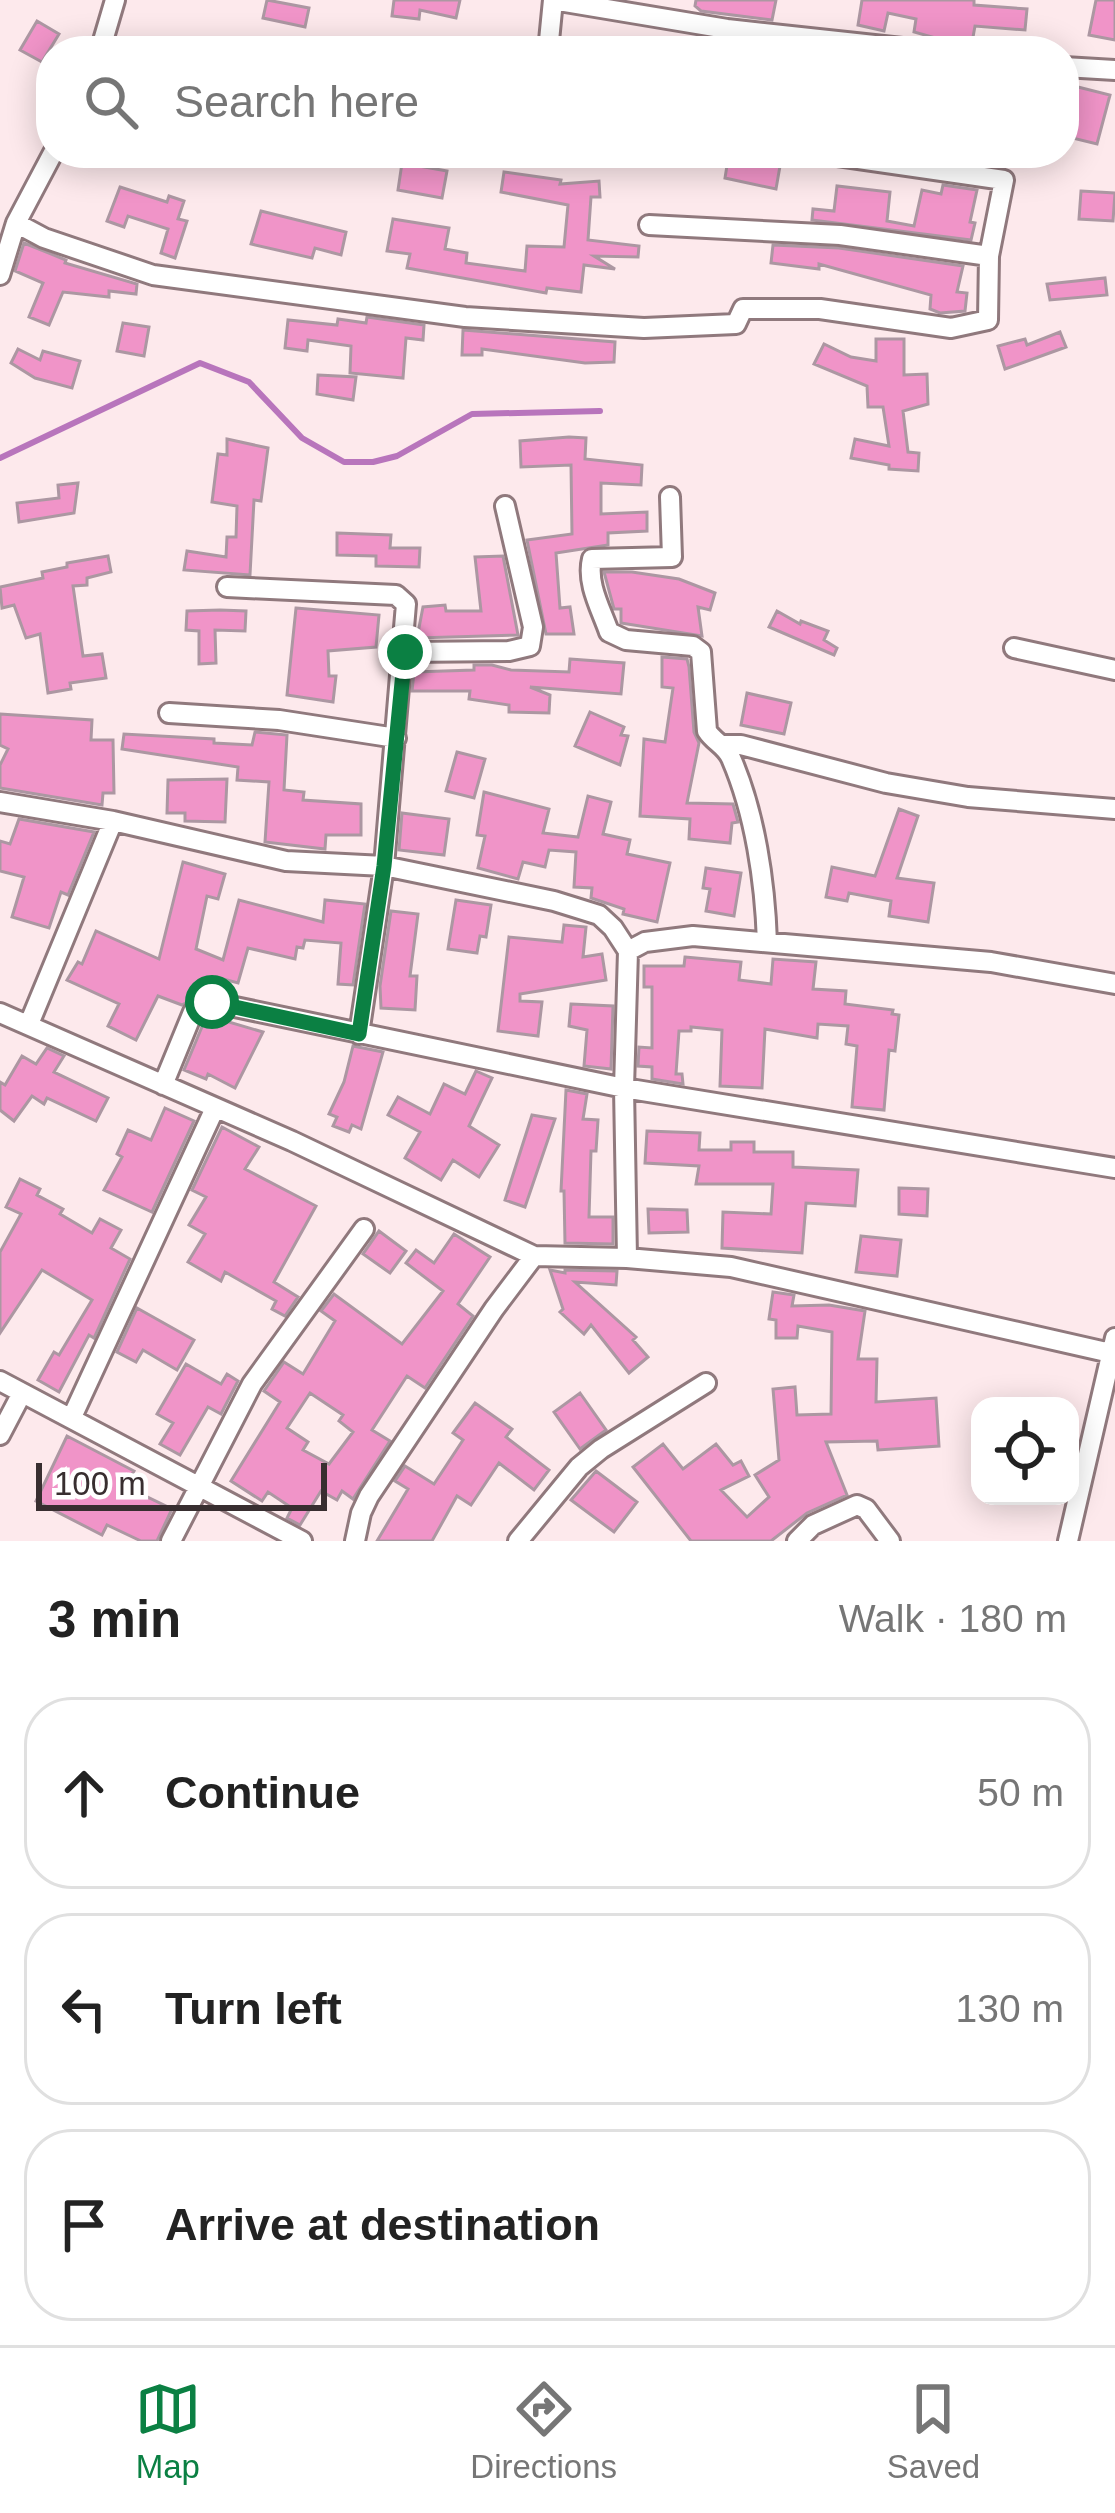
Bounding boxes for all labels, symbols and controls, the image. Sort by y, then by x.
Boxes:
search box [36,36,1079,168]
icon: search [78,69,144,135]
text: Search here [174,76,419,127]
route end [378,625,432,679]
route start [185,975,239,1029]
map controls [971,1397,1079,1505]
button: locate [971,1397,1079,1505]
scale bar [36,1457,327,1510]
text: 100 m [54,1465,146,1502]
text: 3 min [48,1591,181,1648]
text: Walk · 180 m [839,1597,1067,1640]
icon: ahead [51,1760,117,1826]
text: Continue [165,1767,360,1818]
text: 50 m [977,1771,1064,1814]
icon: left [51,1976,117,2042]
text: Turn left [165,1983,342,2034]
text: 130 m [956,1987,1064,2030]
icon: arrive [51,2192,117,2258]
text: Arrive at destination [165,2199,600,2250]
tab: Map [135,2376,201,2486]
tab: Directions [470,2376,617,2486]
tab: Saved [887,2376,980,2486]

